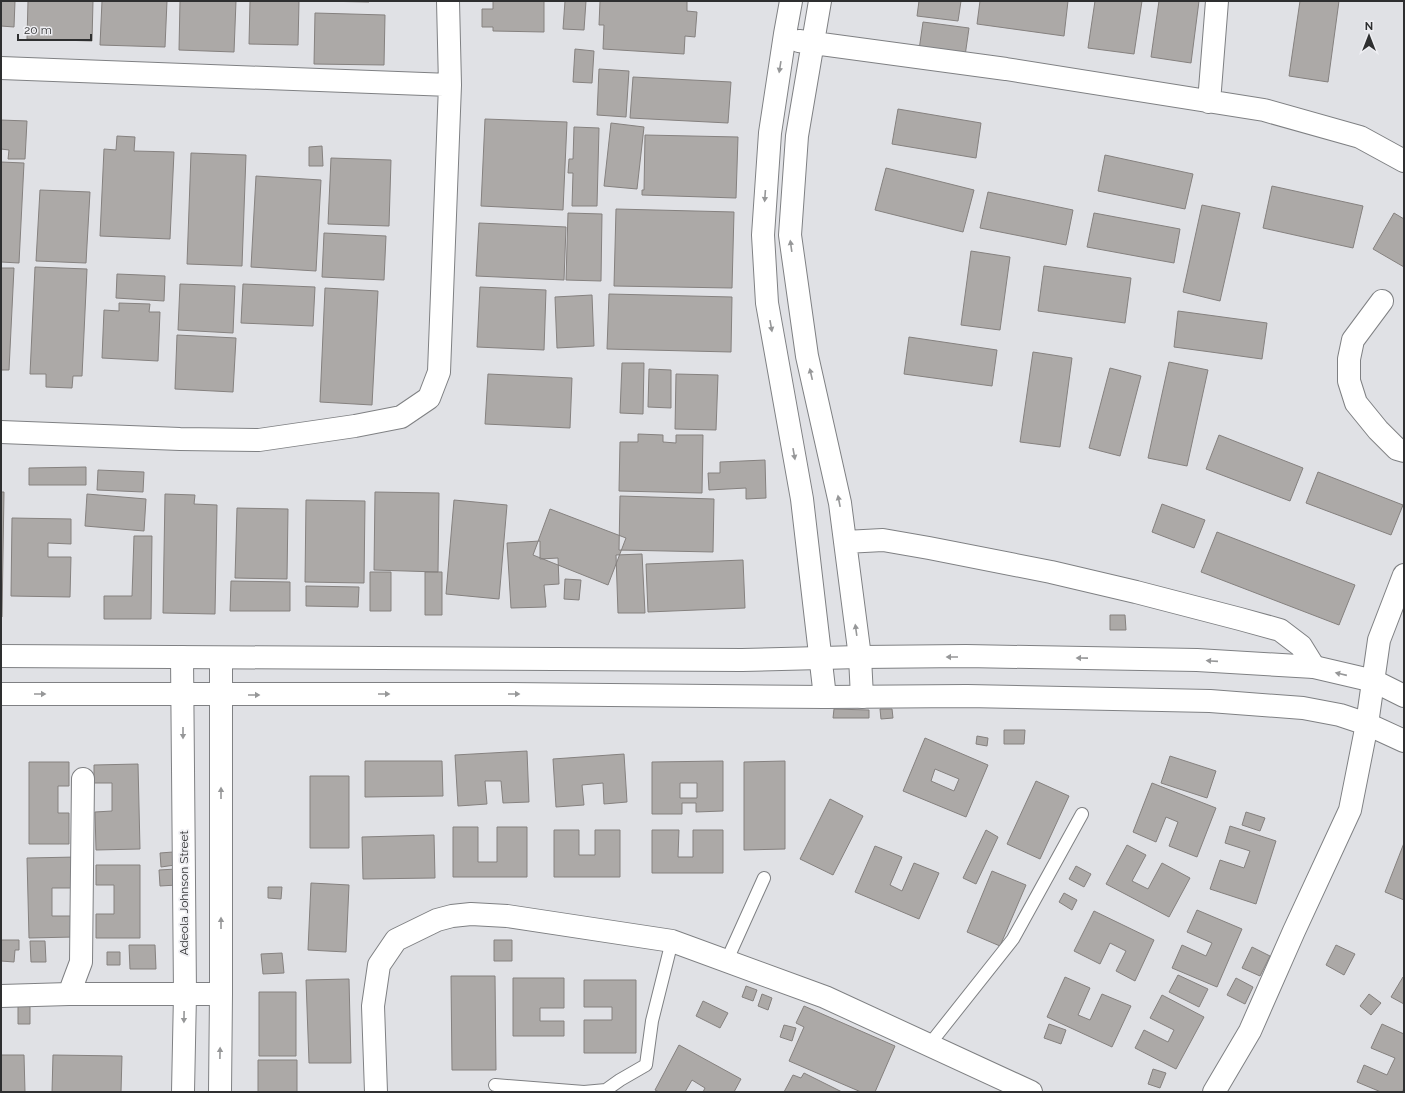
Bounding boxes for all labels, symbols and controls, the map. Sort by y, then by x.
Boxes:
scale bar [18,16,91,42]
north arrow [1349,16,1389,56]
text: N [1365,20,1373,33]
text: 20 m [24,23,52,37]
one-way arrow [777,61,783,73]
one-way arrow [762,190,769,202]
one-way arrow [788,240,794,252]
one-way arrow [769,319,775,332]
one-way arrow [807,368,813,380]
one-way arrow [791,447,797,460]
one-way arrow [836,495,842,507]
one-way arrow [853,624,859,636]
one-way arrow [946,653,958,660]
one-way arrow [1075,655,1088,661]
one-way arrow [1206,657,1218,664]
one-way arrow [1335,670,1348,676]
one-way arrow [34,691,47,697]
one-way arrow [378,691,391,697]
one-way arrow [508,691,521,697]
one-way arrow [248,692,261,698]
one-way arrow [180,727,186,740]
one-way arrow [218,786,224,799]
street label: Adeola Johnson Street [177,830,191,956]
one-way arrow [218,916,224,929]
one-way arrow [181,1011,187,1024]
one-way arrow [217,1047,224,1059]

